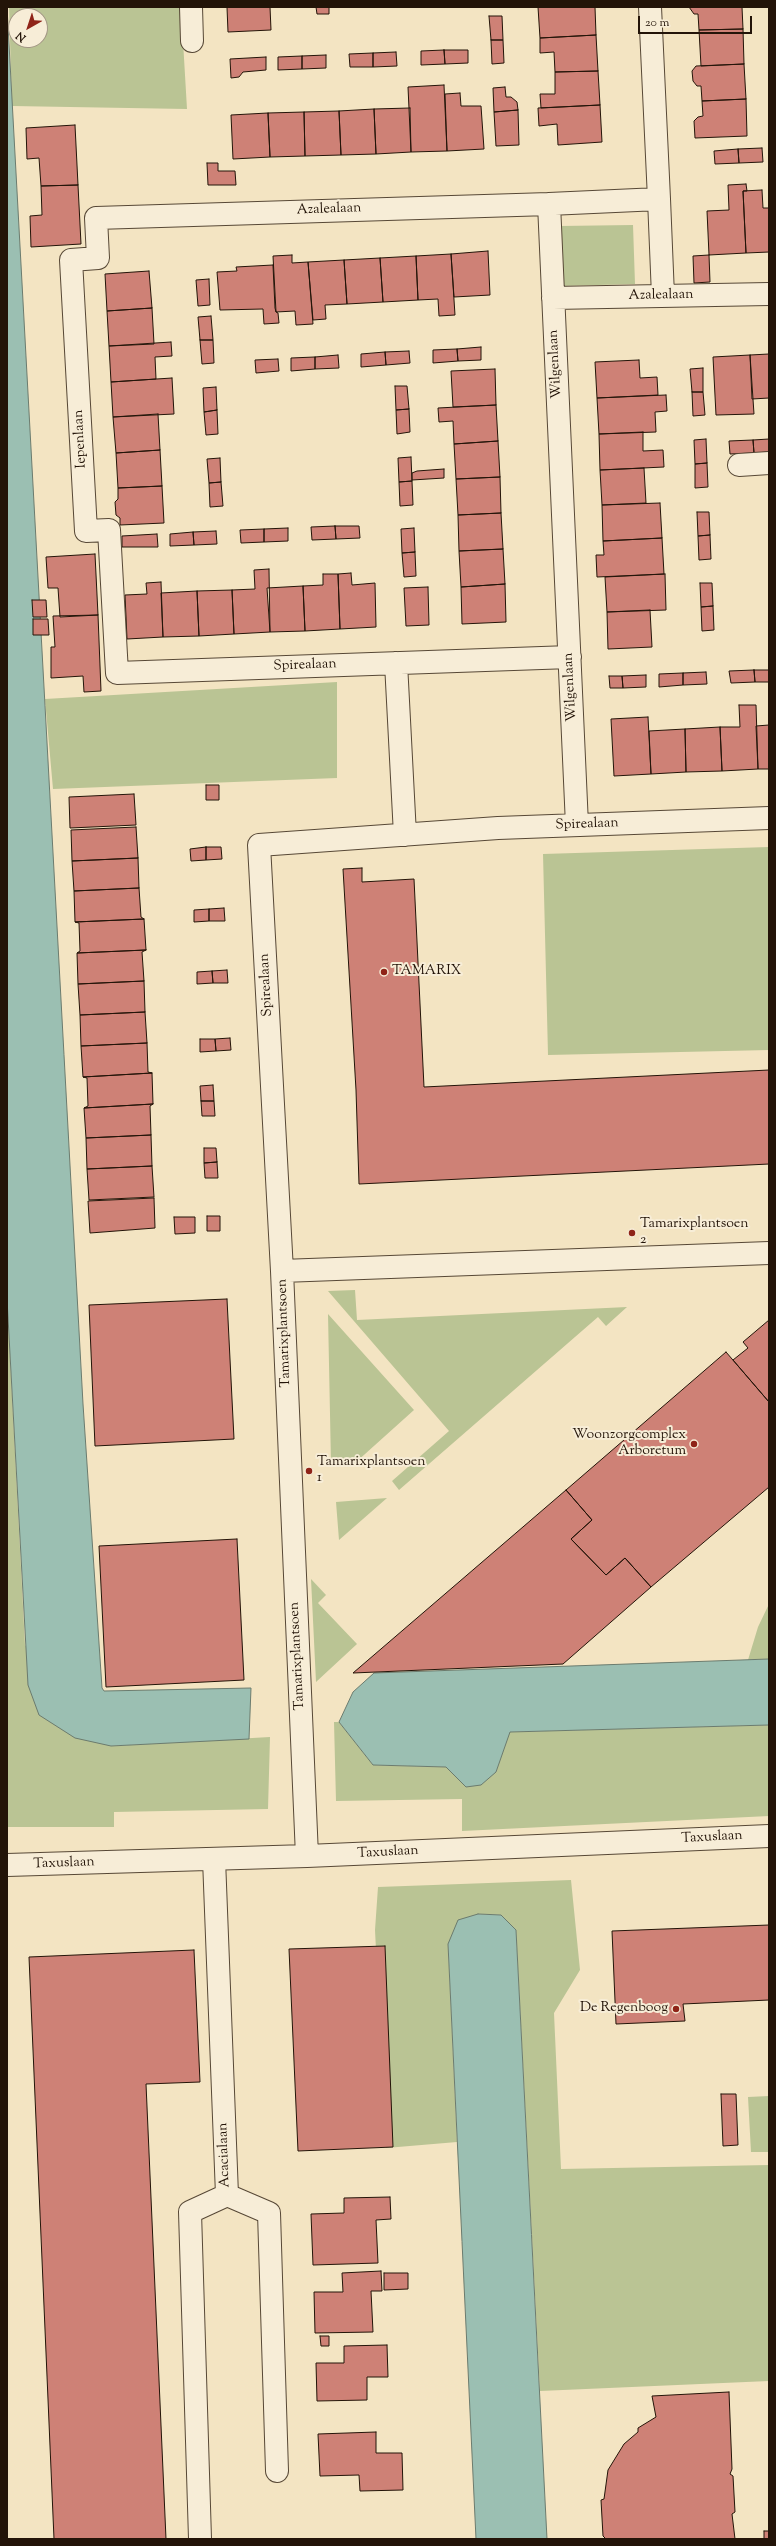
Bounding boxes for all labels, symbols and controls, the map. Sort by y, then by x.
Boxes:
north arrow [8,8,48,48]
scale bar [640,8,754,34]
text: 20 m [645,14,669,32]
text: N [13,28,30,46]
street label: Azalealaan [296,200,362,220]
street label: Azalealaan [628,287,694,305]
street label: Wilgenlaan [546,329,566,399]
street label: Iepenlaan [71,409,91,469]
street label: Wilgenlaan [561,652,581,722]
street label: Spirealaan [273,656,337,676]
street label: Spirealaan [555,815,619,835]
street label: Spirealaan [257,953,277,1017]
place label: TAMARIX [392,964,461,980]
marker: TAMARIX [379,967,389,977]
place label: Tamarixplantsoen 2 [640,1217,749,1250]
marker: Tamarixplantsoen 2 [627,1228,637,1238]
street label: Tamarixplantsoen [275,1278,295,1388]
place label: Woonzorgcomplex Arboretum [572,1428,686,1460]
marker: Woonzorgcomplex Arboretum [689,1439,699,1449]
place label: Tamarixplantsoen 1 [317,1455,426,1488]
marker: Tamarixplantsoen 1 [304,1466,314,1476]
street label: Tamarixplantsoen [287,1601,309,1711]
street label: Taxuslaan [681,1828,743,1848]
street label: Taxuslaan [357,1843,419,1863]
street label: Taxuslaan [33,1855,95,1873]
place label: De Regenboog [580,2001,668,2017]
marker: De Regenboog [671,2004,681,2014]
street label: Acacialaan [215,2122,235,2188]

